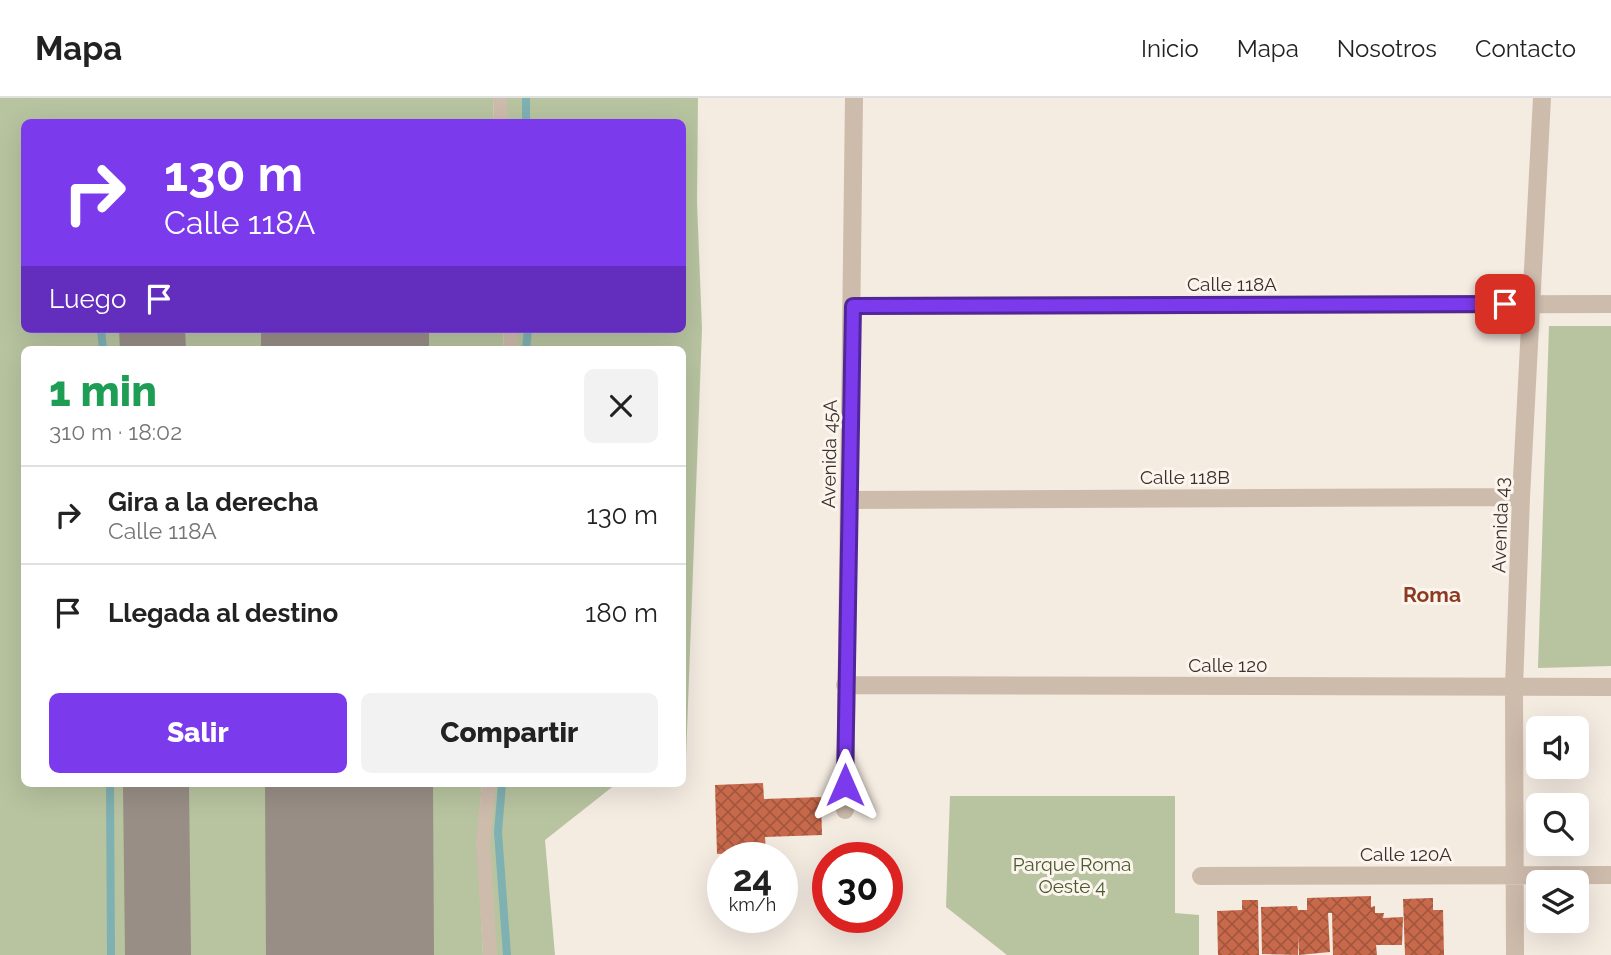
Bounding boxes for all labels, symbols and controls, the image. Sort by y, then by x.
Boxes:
text: Mapa [35,29,122,68]
text: Inicio [1141,34,1199,63]
text: Mapa [1237,34,1299,63]
text: Nosotros [1337,34,1437,63]
text: Contacto [1475,34,1576,63]
text: 130 m [164,145,303,202]
icon: right [49,147,140,238]
text: Calle 118A [164,204,315,241]
street label: Calle 118A [1187,273,1277,295]
pin [1475,274,1535,334]
icon: arrive [140,280,178,318]
text: Luego [49,284,126,314]
icon: arrive [1486,285,1524,323]
text: 1 min [49,367,157,416]
button: close [584,369,658,443]
street label: Avenida 45A [817,399,841,509]
text: 310 m · 18:02 [49,418,182,445]
street label: Calle 118B [1140,466,1230,488]
street label: Avenida 43 [1487,477,1513,573]
text: Gira a la derecha [108,487,318,517]
icon: right [49,496,87,534]
text: 130 m [587,500,658,530]
text: Calle 118A [108,517,217,544]
district label: Roma [1403,582,1461,607]
icon: arrive [49,594,87,632]
text: Llegada al destino [108,598,338,628]
text: 180 m [585,598,658,628]
street label: Calle 120 [1188,654,1268,676]
button: Salir [49,693,347,773]
button: Compartir [361,693,658,773]
map controls [1526,716,1589,933]
button: sound [1526,716,1589,779]
position arrow [808,748,882,822]
button: search [1526,793,1589,856]
speed limit sign: 30 [812,842,903,933]
street label: Calle 120A [1360,843,1452,865]
park label: Parque Roma Oeste 4 [1013,853,1131,897]
text: 24 [733,858,772,899]
button: layers [1526,870,1589,933]
text: km/h [729,894,776,915]

